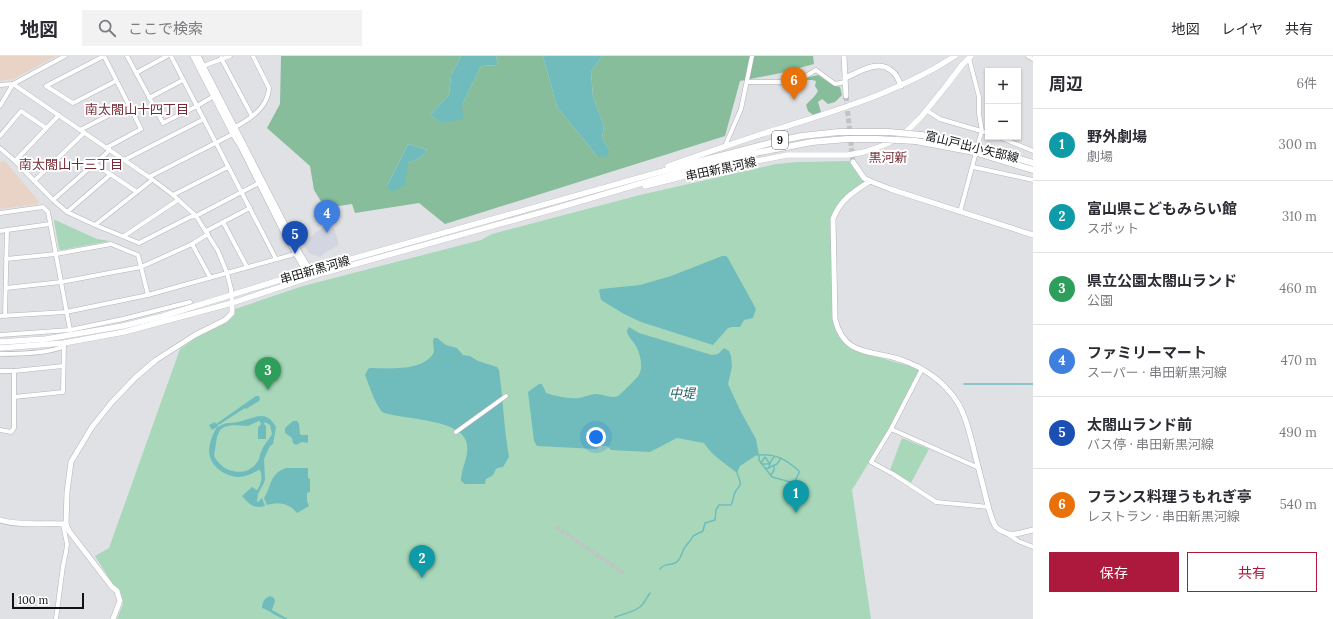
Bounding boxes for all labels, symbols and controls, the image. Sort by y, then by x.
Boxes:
search box [82,10,362,46]
text: 地図 [20,17,58,41]
icon: search [96,17,118,39]
text: ここで検索 [128,19,203,38]
text: 地図 [1171,20,1199,38]
text: レイヤ [1221,20,1263,38]
text: 共有 [1285,20,1313,38]
pin: 6 [781,67,807,100]
map controls [985,68,1021,140]
button: + [985,68,1021,104]
text: 周辺 [1049,73,1083,95]
text: 6件 [1296,75,1317,92]
district label: 南太閤山十四丁目 [85,101,189,118]
button: − [985,104,1021,140]
text: 野外劇場 [1087,127,1147,146]
street label: 富山戸出小矢部線 [924,128,1021,165]
road number: 9 [772,131,788,149]
text: 1 [1059,136,1065,153]
text: 300 m [1279,136,1317,153]
text: 劇場 [1087,148,1113,165]
district label: 黒河新 [868,149,908,166]
street label: 串田新黒河線 [684,154,758,183]
district label: 南太閤山十三丁目 [19,156,123,173]
text: 富山県こどもみらい館 [1087,199,1237,218]
pin: 4 [314,200,340,233]
text: 2 [1059,208,1065,225]
text: 310 m [1282,208,1317,225]
text: スポット [1087,220,1139,237]
pin: 5 [282,221,308,254]
street label: 串田新黒河線 [278,252,352,287]
text: 県立公園太閤山ランド [1087,271,1237,290]
text: 3 [1058,280,1066,297]
text: 460 m [1279,280,1317,297]
text: 公園 [1087,292,1113,309]
text: ファミリーマート [1087,343,1207,362]
text: 4 [1058,352,1066,369]
text: 470 m [1281,352,1317,369]
pin: 3 [255,357,281,390]
text: スーパー · 串田新黒河線 [1087,364,1227,381]
water label: 中堤 [669,385,697,402]
text: 太閤山ランド前 [1087,415,1192,434]
text: 5 [1058,424,1066,441]
text: 490 m [1279,424,1317,441]
your location [586,427,606,447]
text: バス停 · 串田新黒河線 [1087,436,1214,453]
pin: 1 [783,480,809,513]
text: フランス料理うもれぎ亭 [1087,487,1252,506]
text: 6 [1058,496,1066,513]
text: 540 m [1280,496,1317,513]
text: レストラン · 串田新黒河線 [1087,508,1240,525]
pin: 2 [409,545,435,578]
button: 保存 [1049,552,1179,592]
button: 共有 [1187,552,1317,592]
scale bar [12,591,84,610]
text: 100 m [18,593,48,607]

